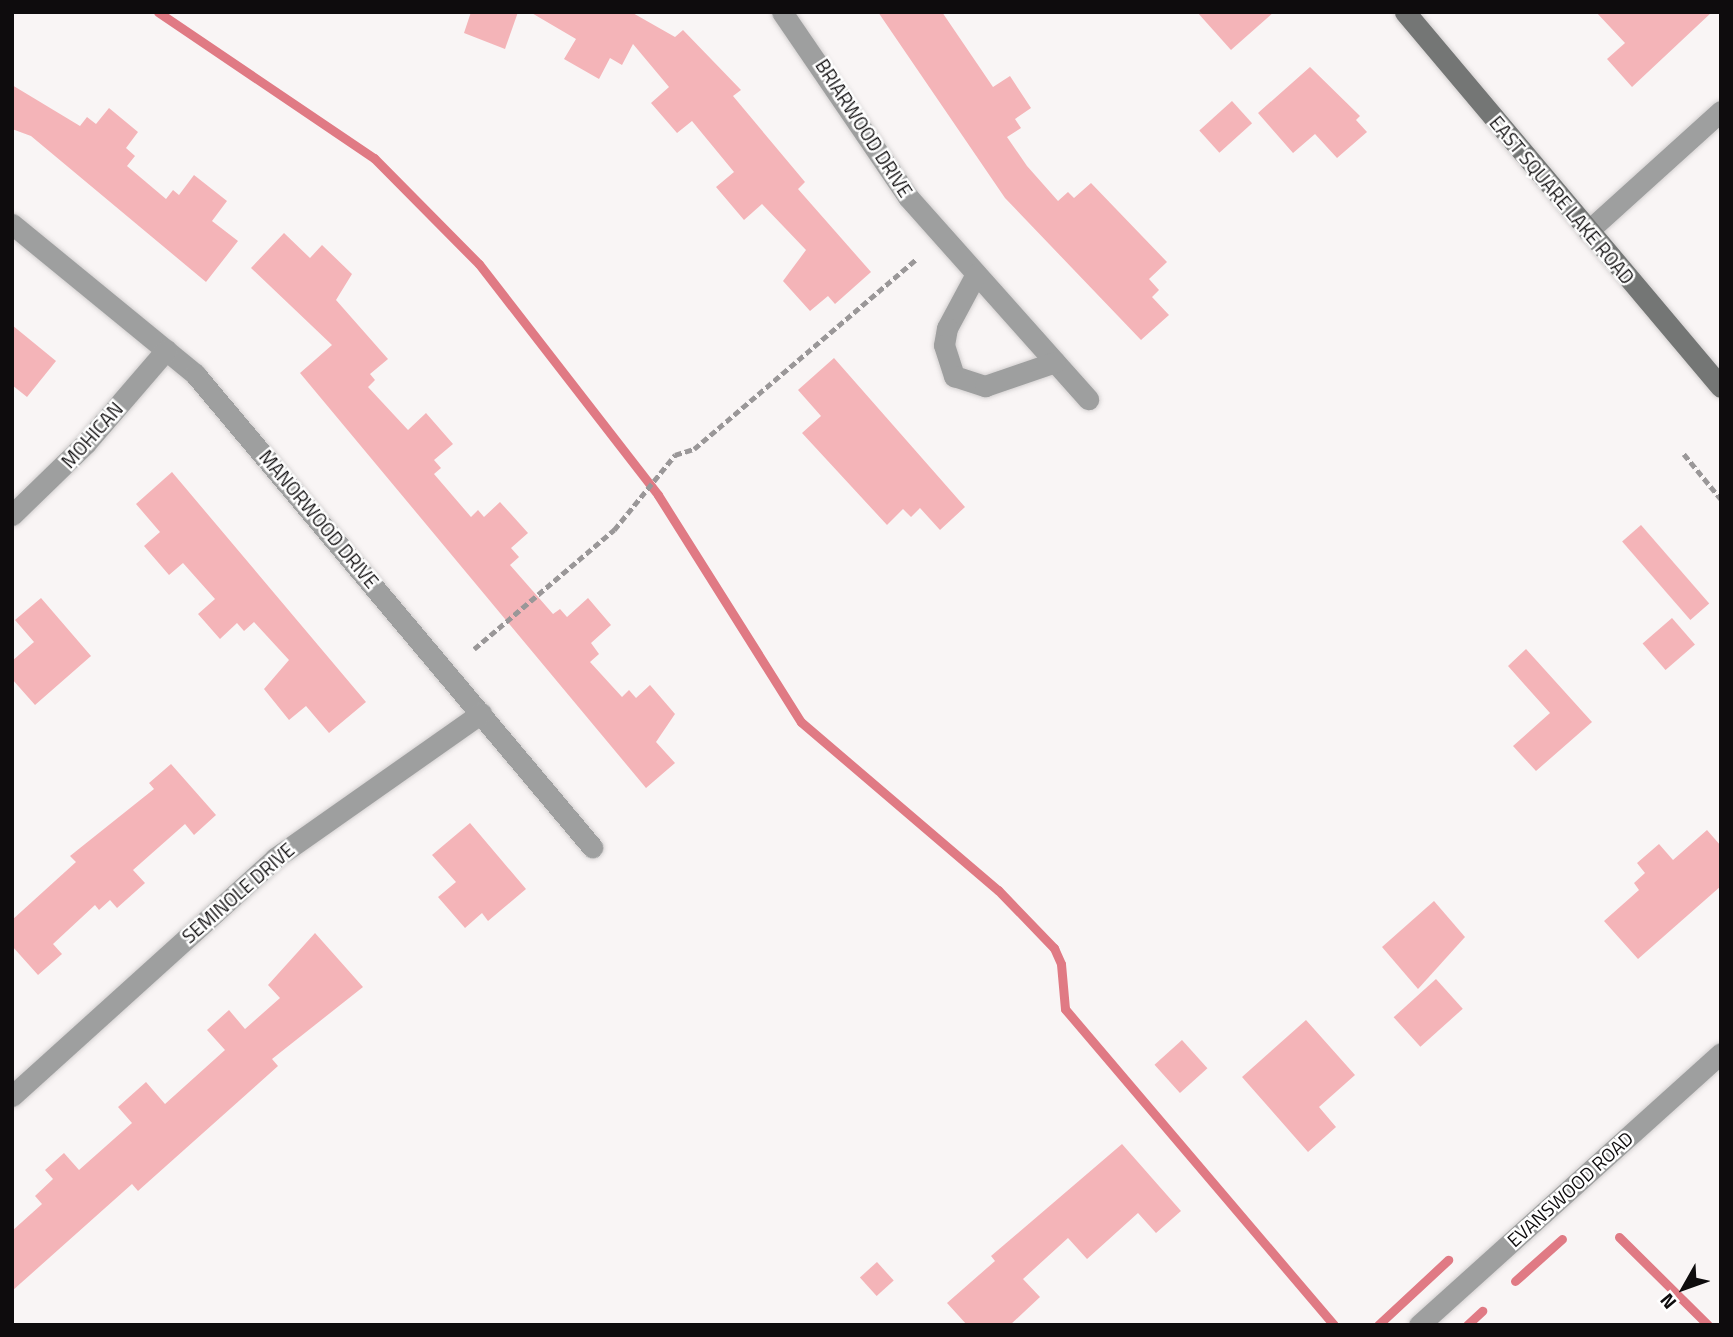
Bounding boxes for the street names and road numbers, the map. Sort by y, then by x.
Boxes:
street label: BRIARWOOD DRIVE [811,55,917,201]
street label: EAST SQUARE LAKE ROAD [1485,111,1639,289]
street label: MOHICAN [57,397,127,473]
street label: MANORWOOD DRIVE [255,445,383,593]
street label: SEMINOLE DRIVE [177,838,299,948]
street label: EVANSWOOD ROAD [1502,1127,1638,1251]

